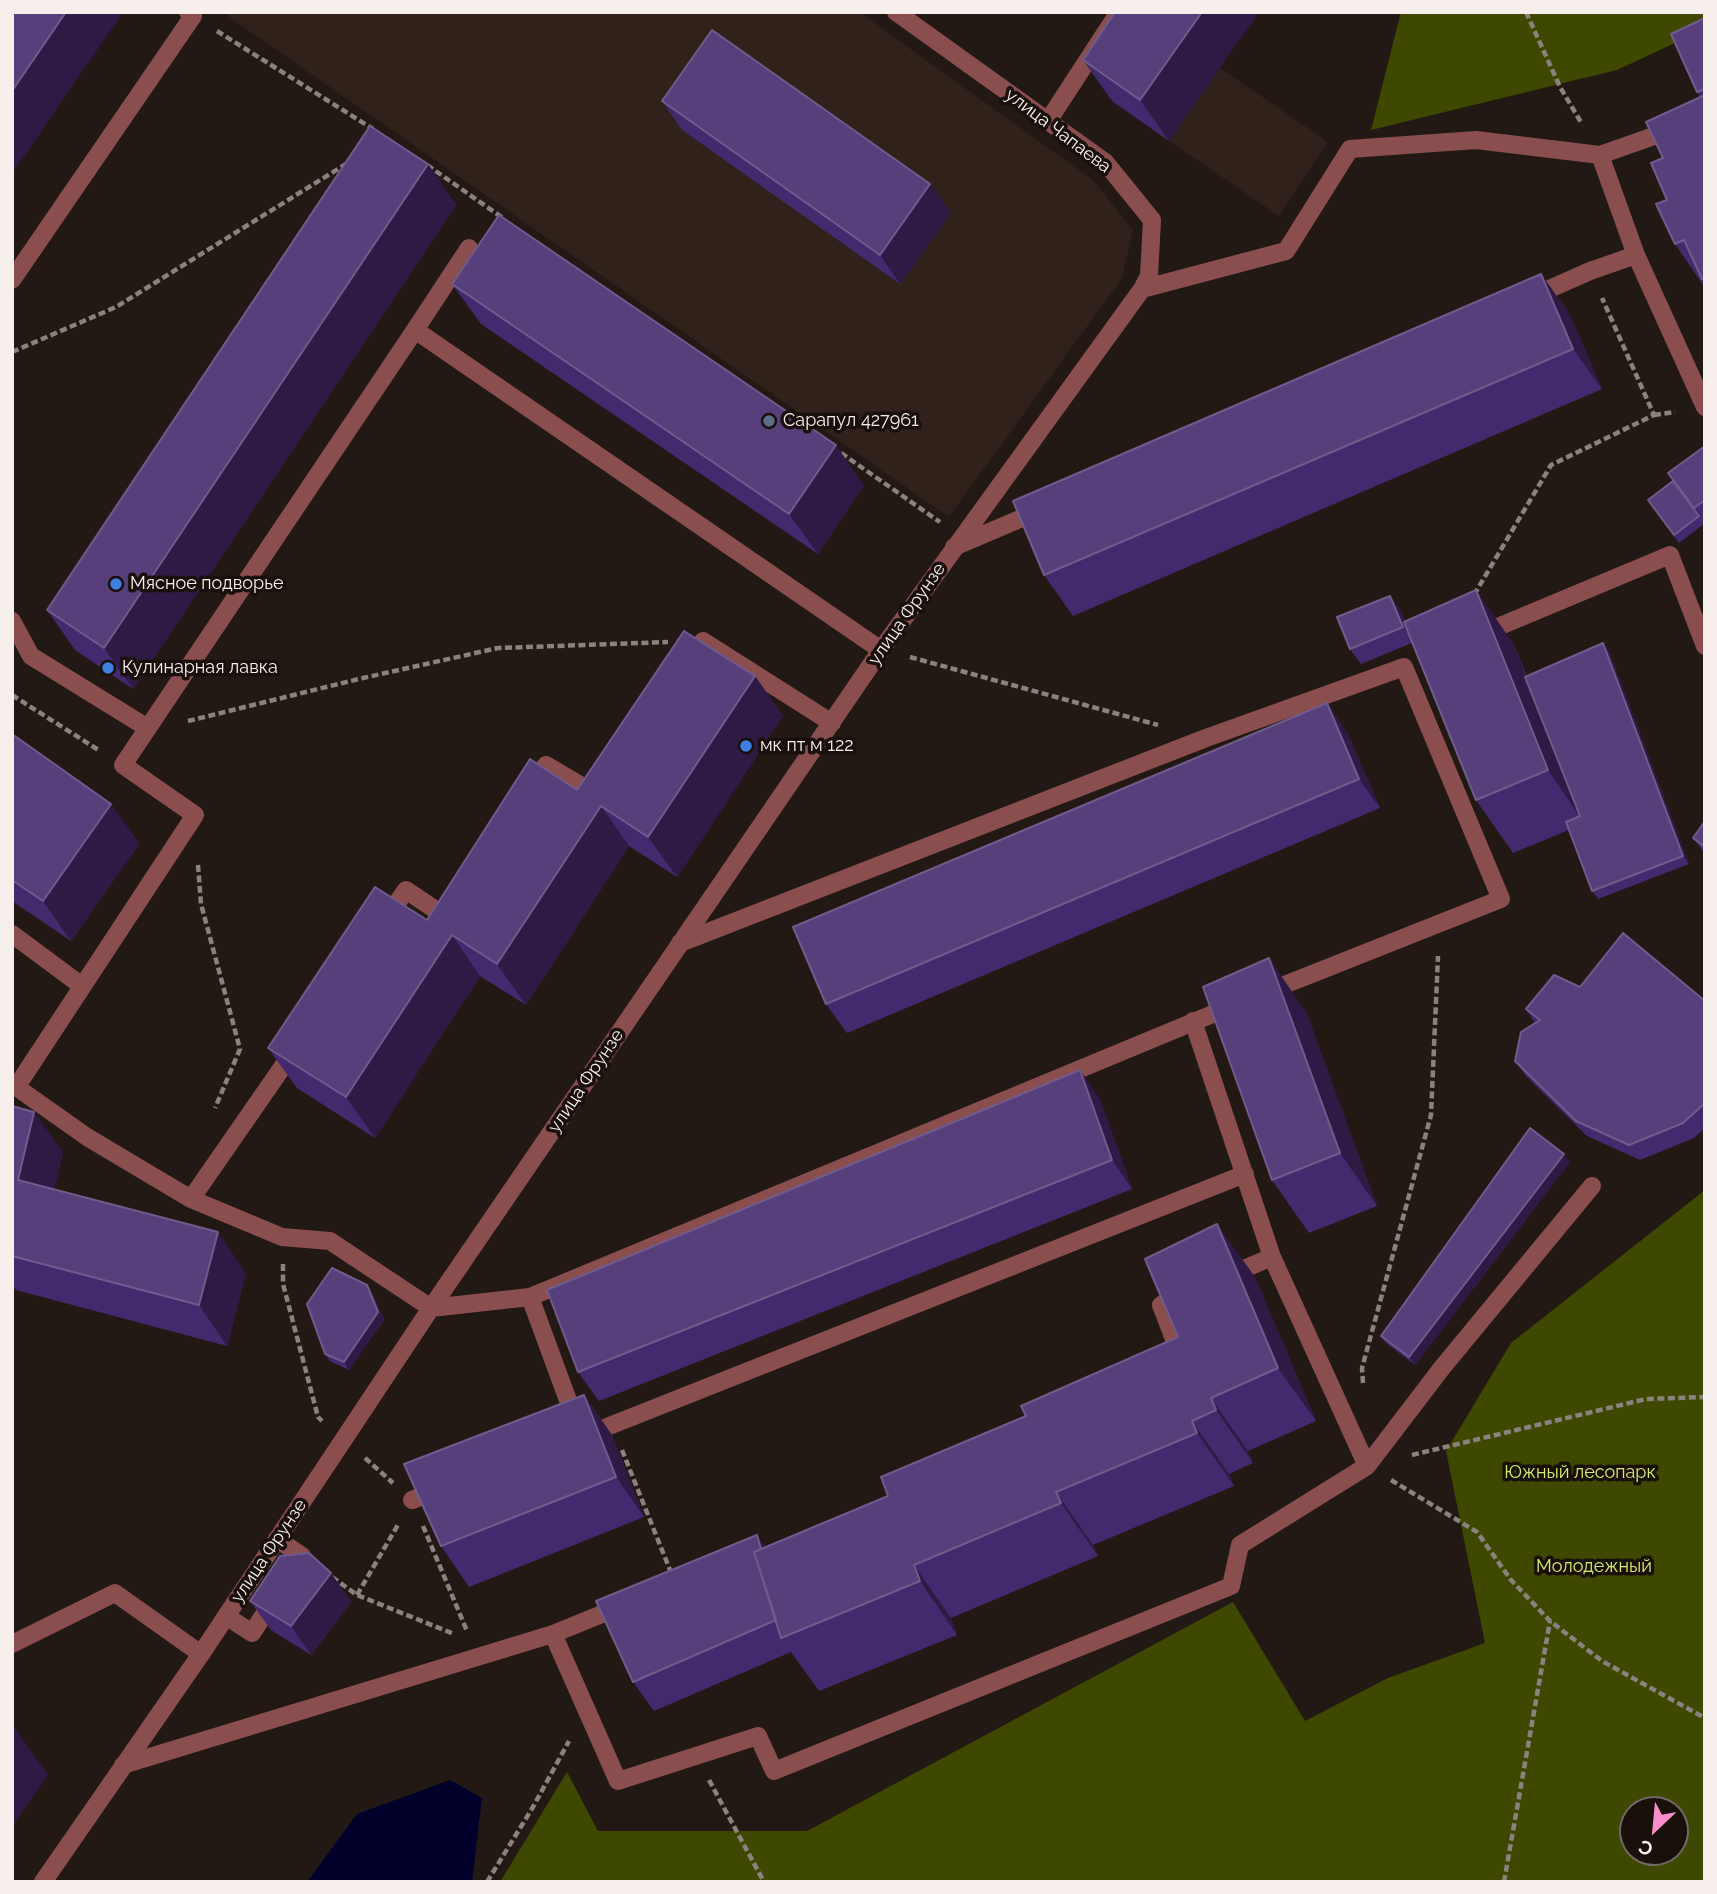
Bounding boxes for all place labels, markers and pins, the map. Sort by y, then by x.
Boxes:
place label: Сарапул 427961 [783,410,919,432]
marker: Сарапул 427961 [761,413,777,429]
place label: Мясное подворье [130,573,284,595]
marker: Мясное подворье [108,576,124,592]
place label: Кулинарная лавка [122,657,278,679]
marker: Кулинарная лавка [100,660,116,676]
place label: мк пт м 122 [760,735,854,757]
marker: мк пт м 122 [738,738,754,754]

